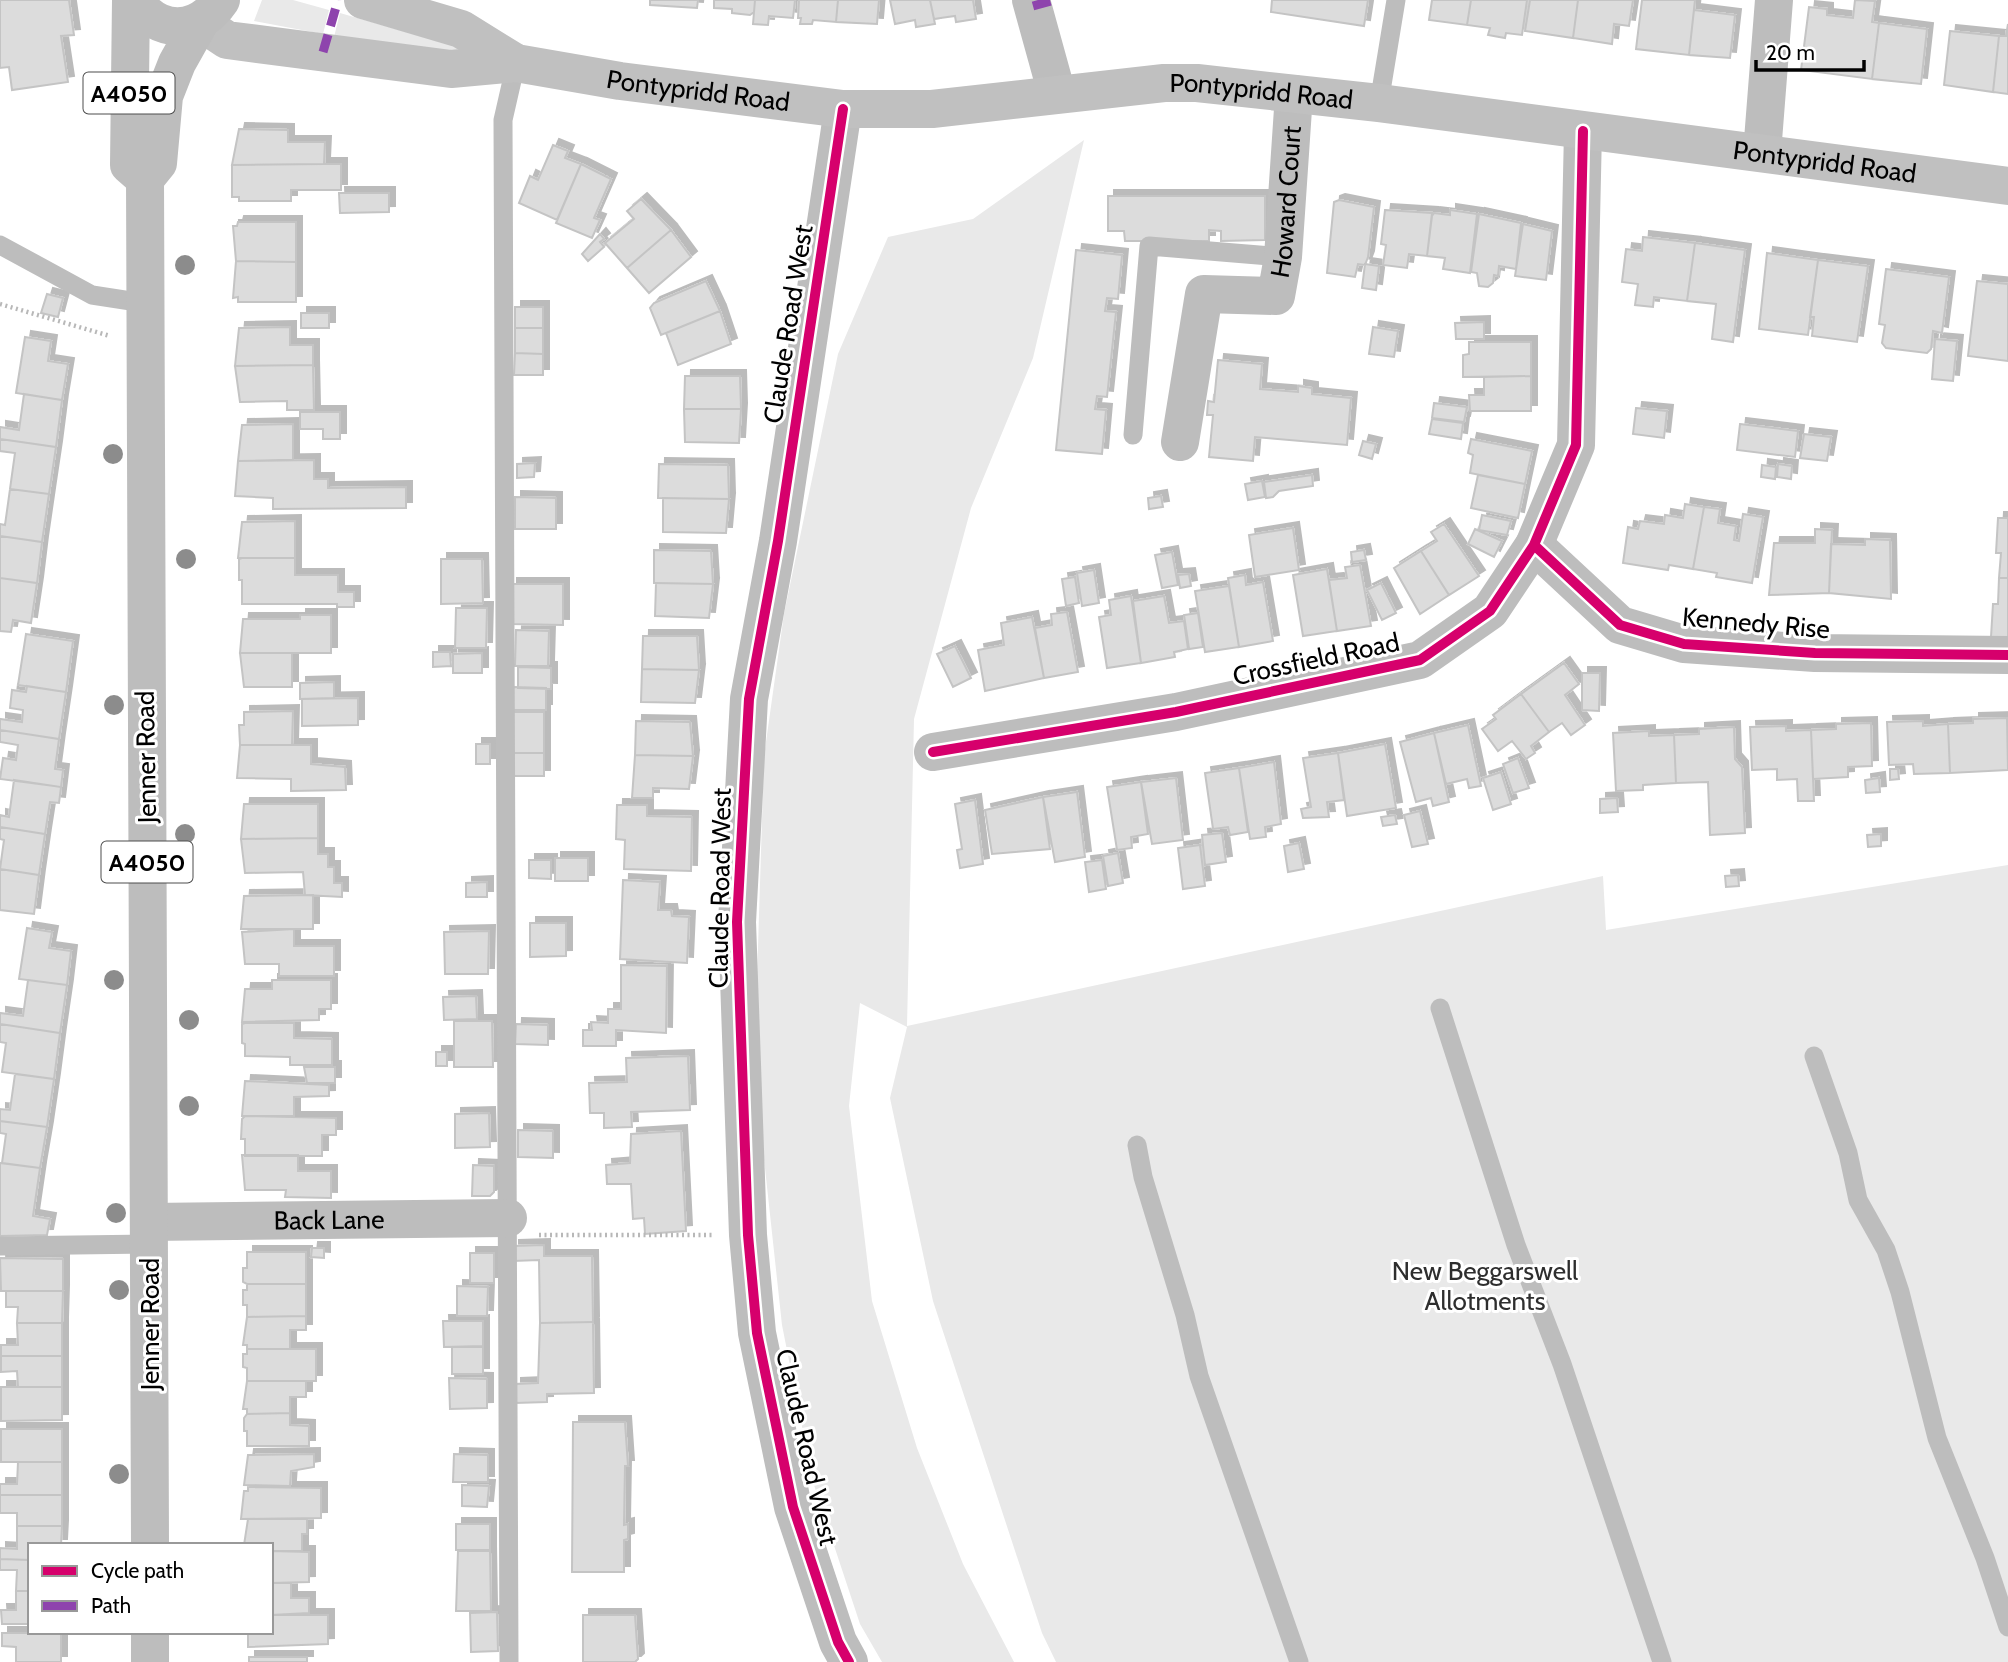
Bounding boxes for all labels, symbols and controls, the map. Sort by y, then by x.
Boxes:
scale bar [1756,28,1864,72]
text: 20 m [1766,40,1815,65]
street label: Pontypridd Road [604,63,792,118]
street label: Pontypridd Road [1169,67,1355,116]
road number: A4050 [83,72,174,114]
street label: Howard Court [1264,124,1308,280]
street label: Pontypridd Road [1731,134,1918,190]
street label: Claude Road West [757,222,820,426]
street label: Kennedy Rise [1681,601,1831,645]
street label: Crossfield Road [1230,626,1402,692]
street label: Jenner Road [129,691,163,824]
street label: Claude Road West [702,787,738,989]
road number: A4050 [102,842,192,882]
street label: Back Lane [273,1203,385,1237]
park label: New Beggarswell Allotments [1392,1255,1578,1317]
street label: Jenner Road [134,1258,166,1391]
street label: Claude Road West [769,1346,845,1549]
legend [28,1543,273,1634]
text: Cycle path [91,1558,184,1583]
text: Path [91,1593,131,1618]

